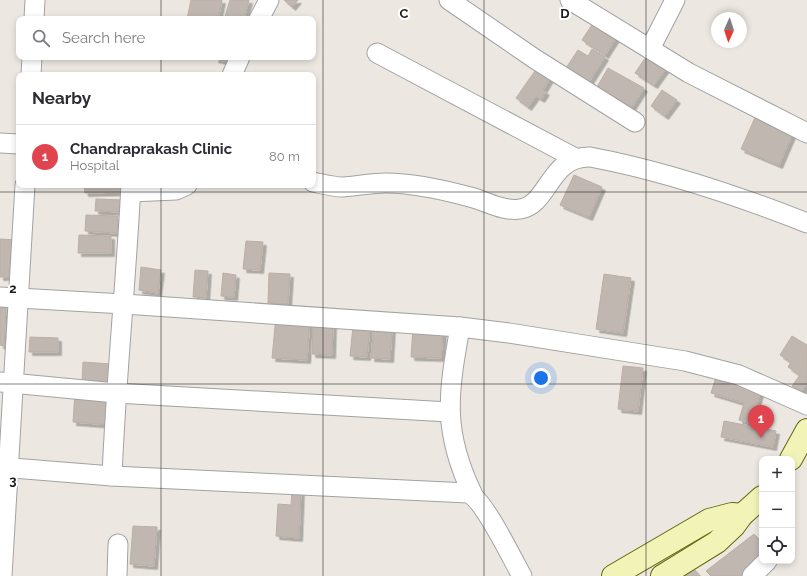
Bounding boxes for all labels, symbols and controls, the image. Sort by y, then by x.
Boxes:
text: C [400,6,409,21]
text: D [560,6,570,21]
north arrow [711,12,747,48]
search box [16,16,316,60]
icon: search [30,27,52,49]
text: Search here [62,29,145,47]
text: Nearby [32,88,91,108]
text: Chandraprakash Clinic [70,140,232,158]
text: 1 [42,149,48,164]
text: 80 m [269,149,300,164]
text: Hospital [70,158,119,173]
text: 2 [9,281,17,296]
your location [531,368,551,388]
pin: 1 [748,405,774,438]
map controls [759,456,795,564]
button: + [759,456,795,492]
text: 3 [9,473,17,488]
button: − [759,492,795,528]
button: locate [759,528,795,564]

